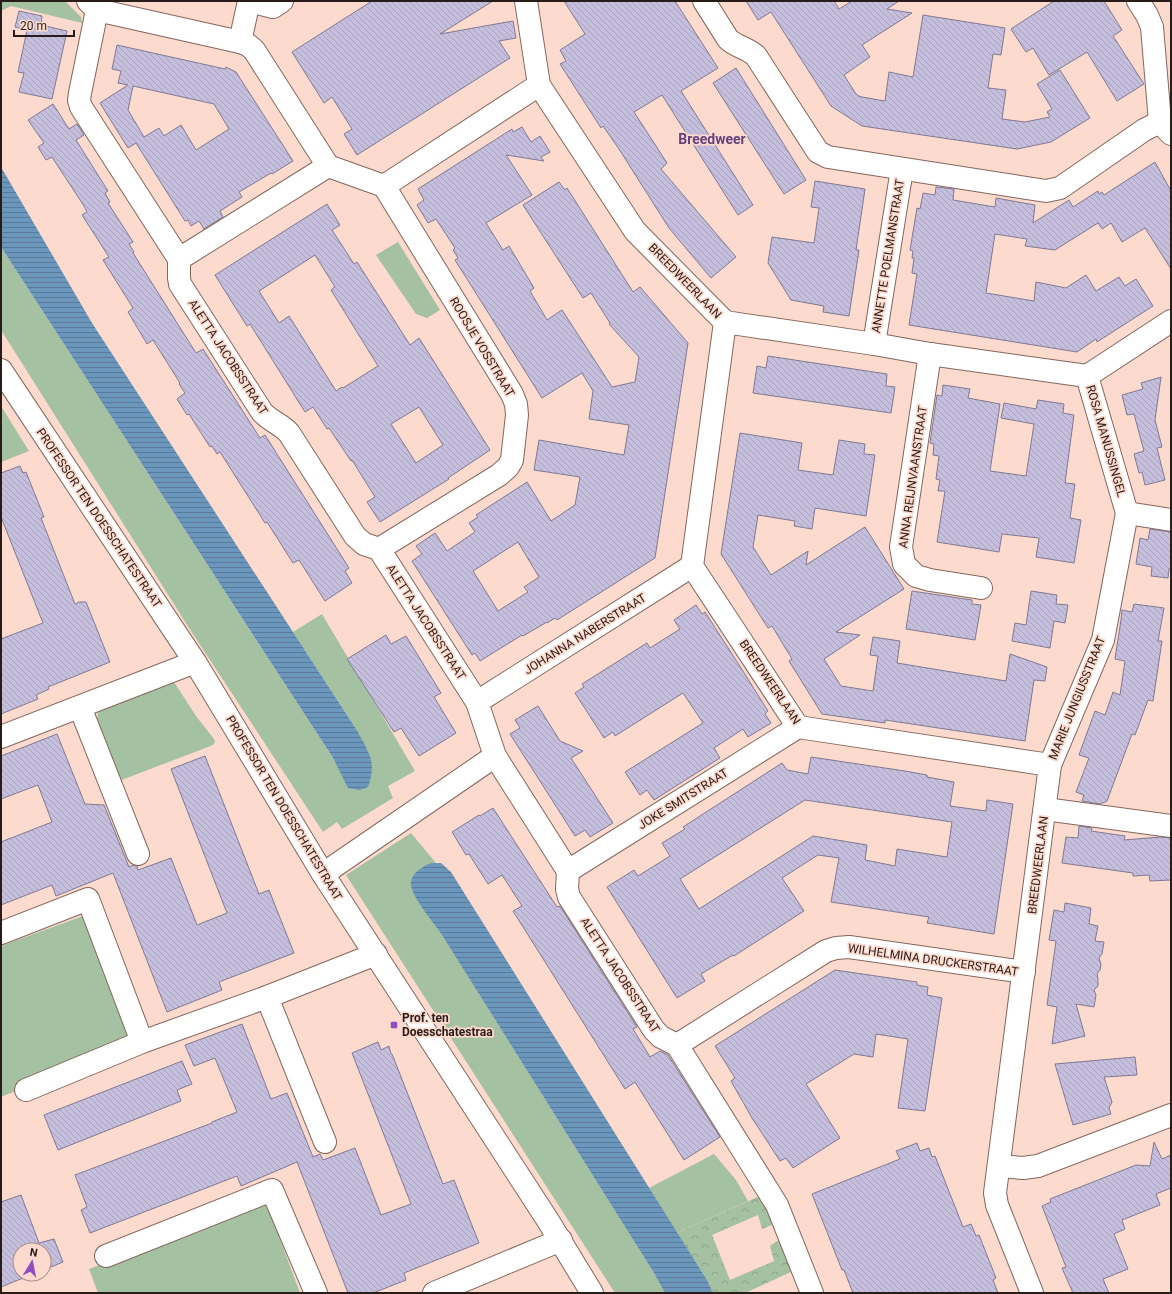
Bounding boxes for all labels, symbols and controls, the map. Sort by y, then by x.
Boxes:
scale bar [14,12,74,38]
text: 20 m [20,19,47,33]
district label: Breedweer [678,131,746,147]
street label: ANNETTE POELMANSTRAAT [869,178,907,334]
street label: BREEDWEERLAAN [646,241,724,321]
street label: ROOSJE VOSSTRAAT [447,294,517,400]
street label: ALETTA JACOBSSTRAAT [185,297,271,417]
street label: ROSA MANUSSINGEL [1083,383,1129,499]
street label: ANNA REIJNVAANSTRAAT [896,405,930,549]
street label: PROFESSOR TEN DOESSCHATESTRAAT [34,426,164,610]
street label: ALETTA JACOBSSTRAAT [383,562,469,682]
street label: JOHANNA NABERSTRAAT [521,591,649,677]
street label: MARIE JUNGIUSSTRAAT [1046,634,1108,762]
street label: BREEDWEERLAAN [737,637,803,727]
street label: PROFESSOR TEN DOESSCHATESTRAAT [223,713,345,903]
street label: JOKE SMITSTRAAT [635,766,731,832]
street label: BREEDWEERLAAN [1025,815,1051,915]
street label: ALETTA JACOBSSTRAAT [577,915,663,1035]
street label: WILHELMINA DRUCKERSTRAAT [847,941,1019,979]
place label: Prof. ten Doesschatestraa [402,1011,493,1039]
marker: Prof. ten Doesschatestraa [389,1020,399,1030]
north arrow [12,1242,52,1282]
text: N [29,1246,39,1260]

